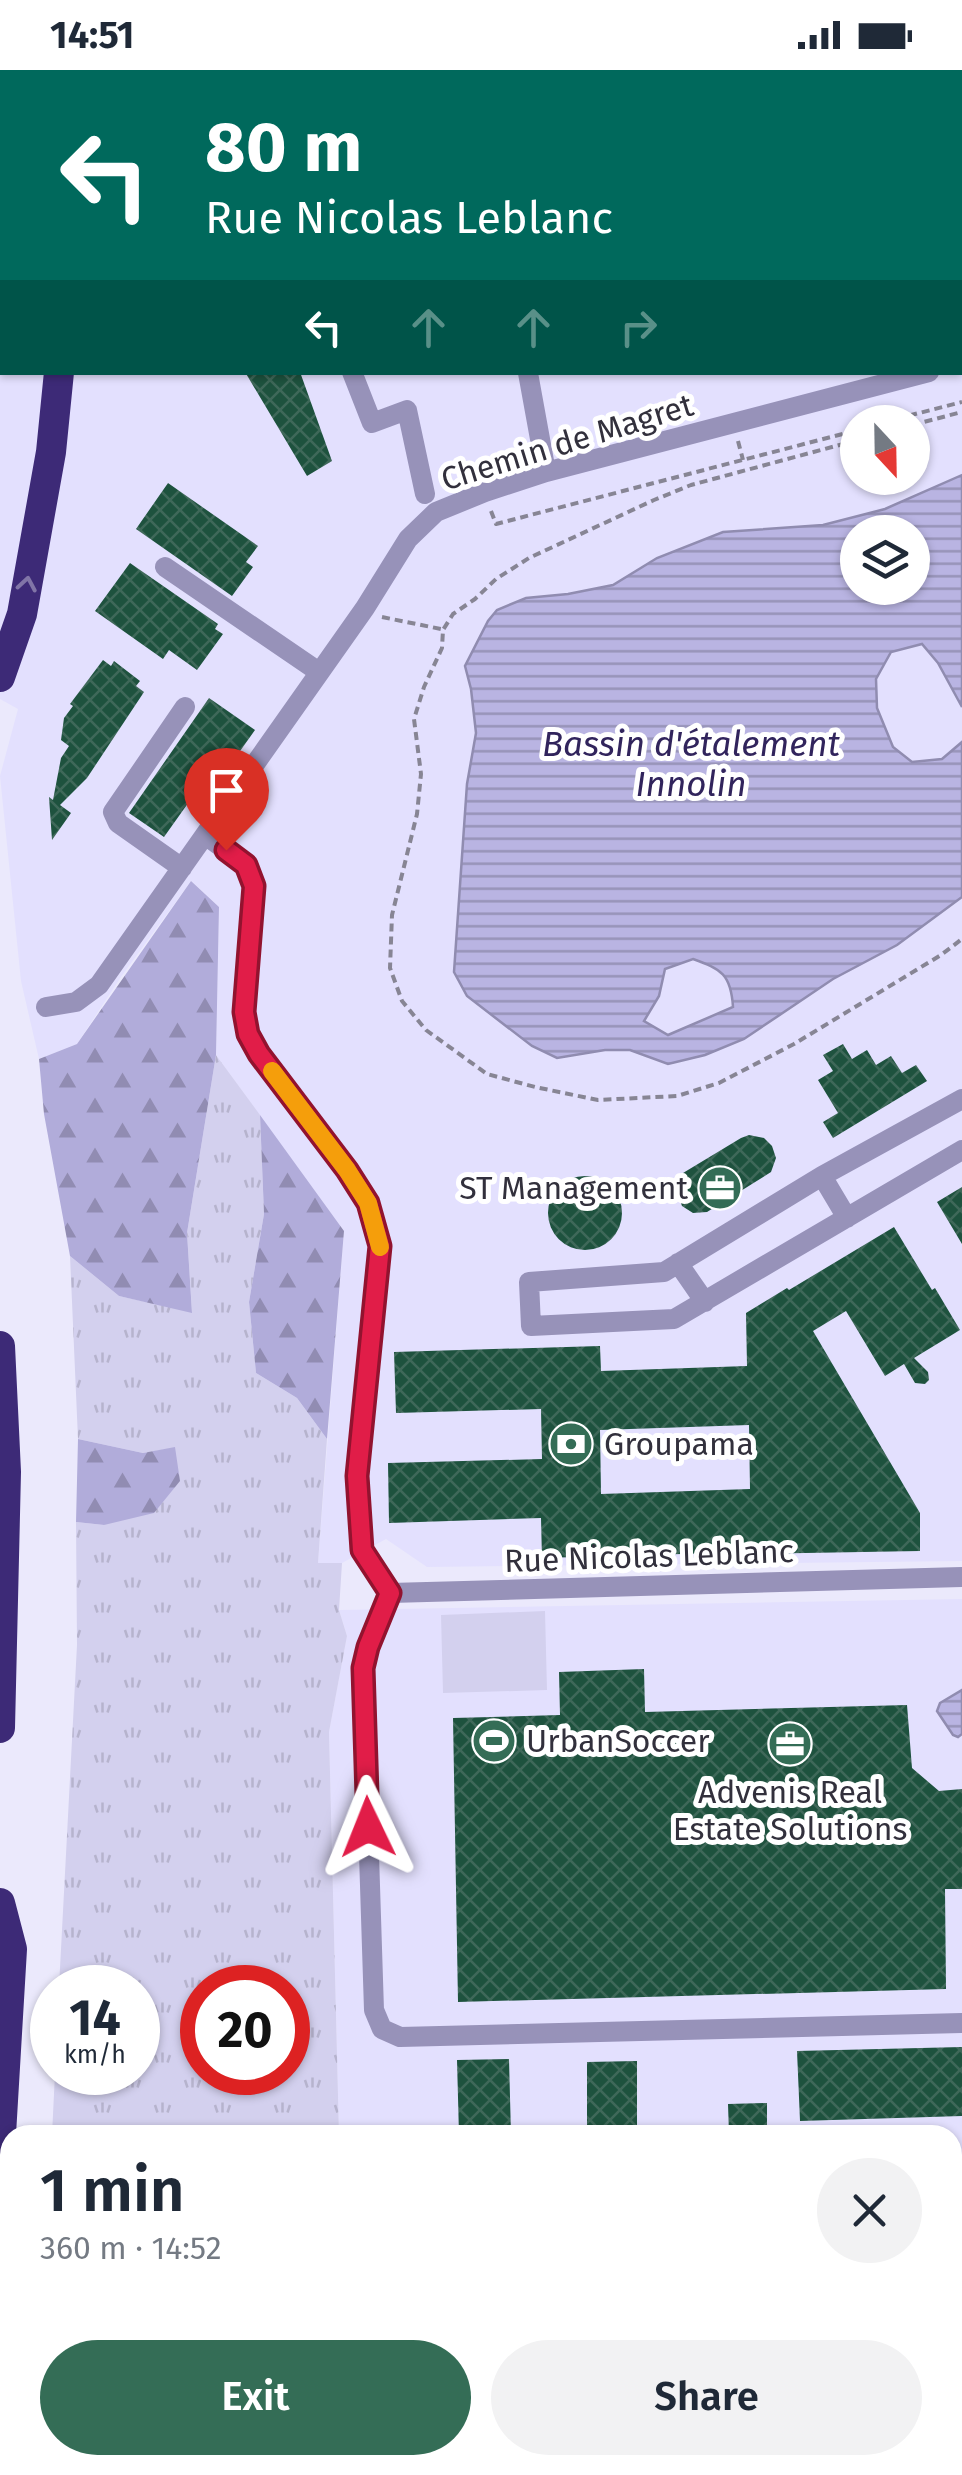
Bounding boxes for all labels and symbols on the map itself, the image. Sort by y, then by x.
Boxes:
street label: Chemin de Magret [436,385,698,498]
north arrow [840,405,930,495]
one-way arrow [16,576,37,593]
water label: Bassin d'étalement Innolin [542,723,841,805]
pin [184,748,269,851]
office icon: ST Management [697,1165,743,1211]
place label: ST Management [459,1169,688,1207]
bank icon: Groupama [548,1421,594,1467]
place label: Groupama [604,1425,754,1463]
street label: Rue Nicolas Leblanc [503,1532,795,1580]
sports icon: UrbanSoccer [471,1718,517,1764]
office icon: Advenis Real Estate Solutions [767,1721,813,1767]
place label: UrbanSoccer [526,1722,710,1760]
place label: Advenis Real Estate Solutions [673,1773,907,1848]
position arrow [316,1775,420,1879]
speed limit sign: 20 [180,1965,310,2095]

